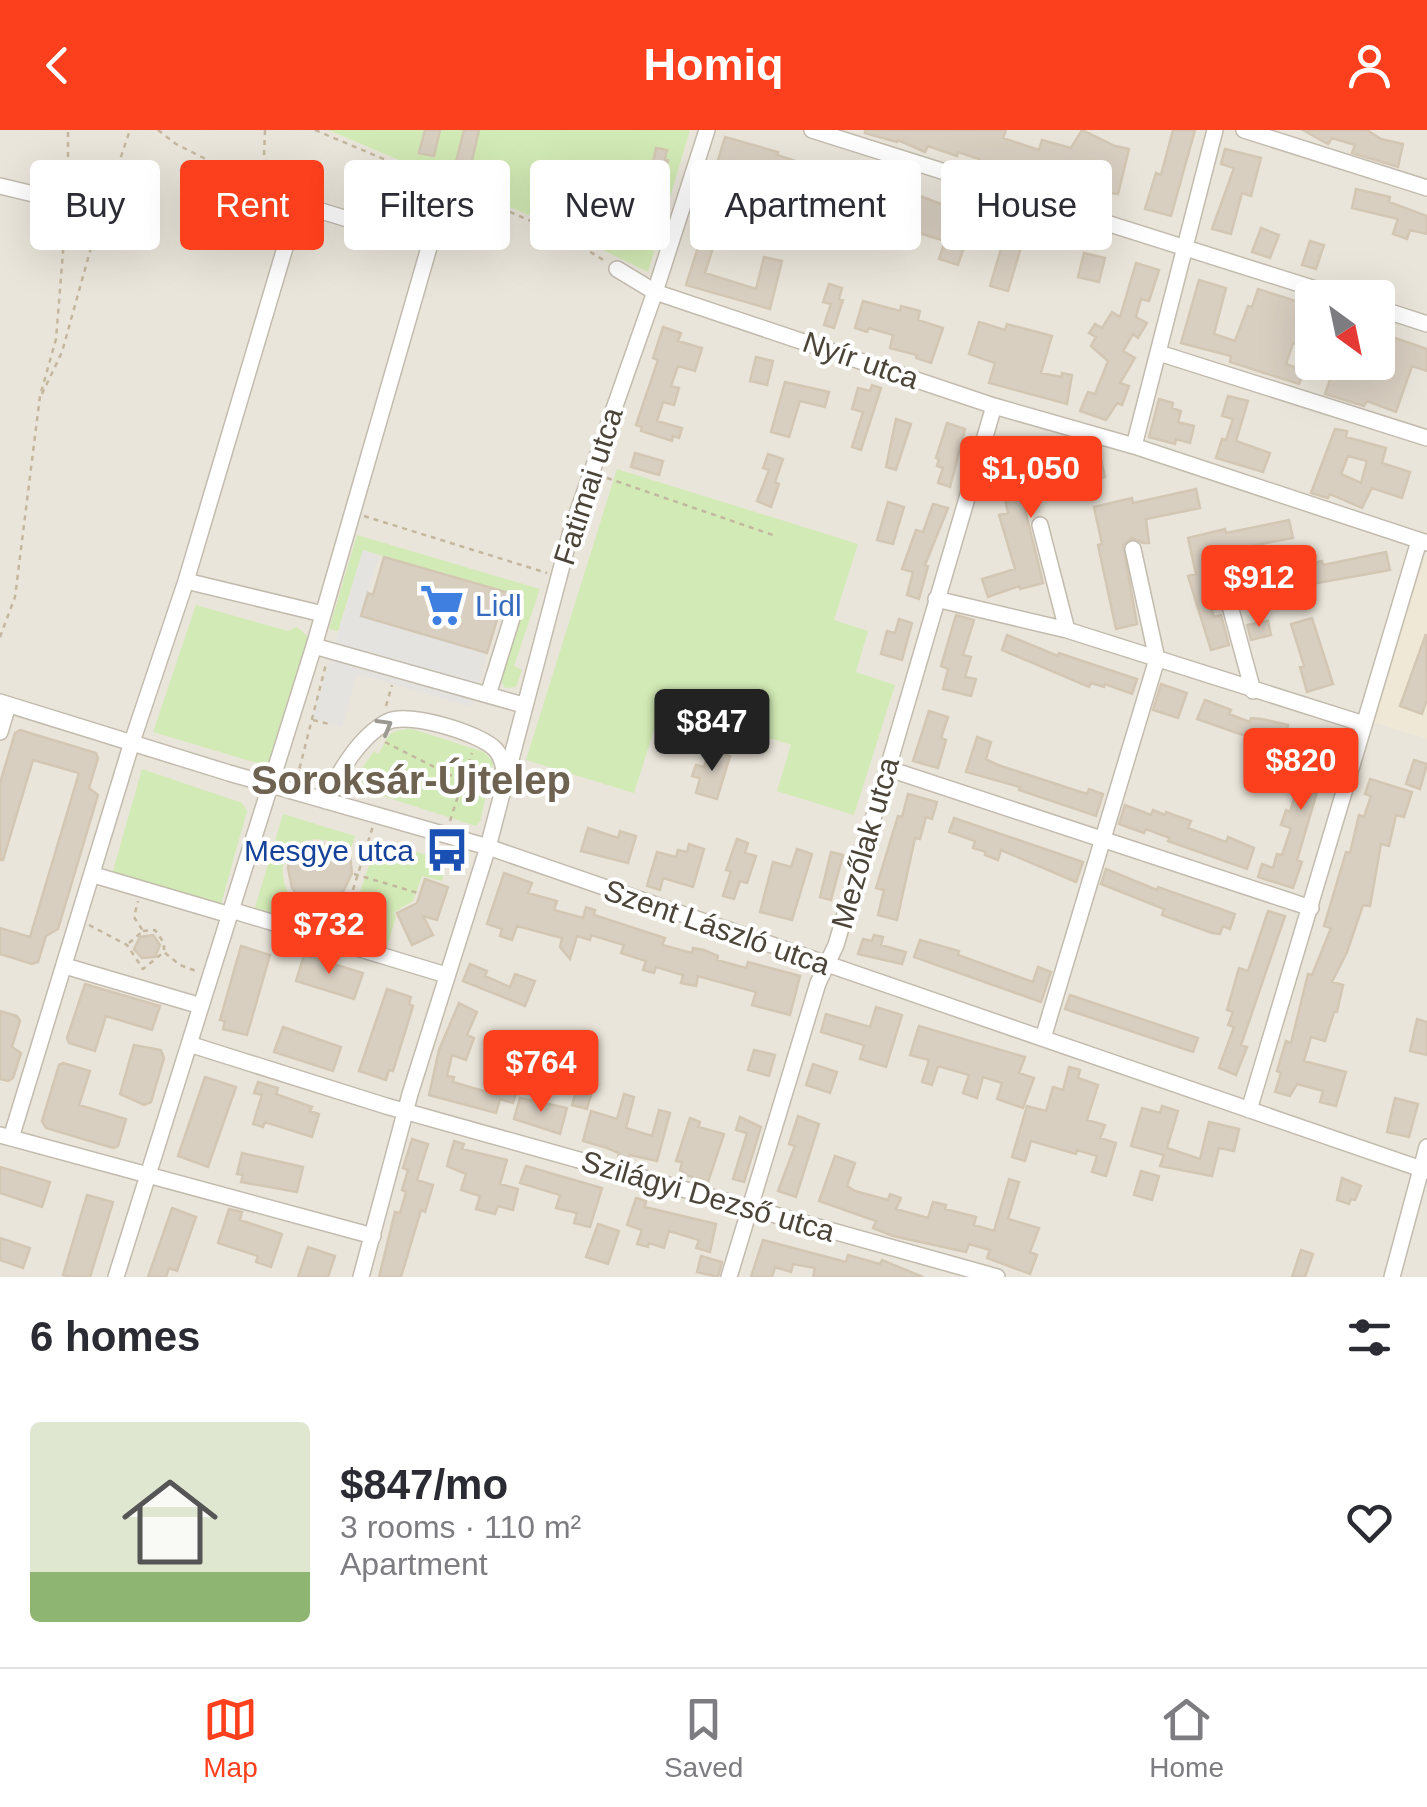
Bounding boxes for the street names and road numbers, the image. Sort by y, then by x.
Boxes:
street label: Nyír utca [799,325,923,395]
street label: Fatimai utca [547,403,629,569]
street label: Mezőlak utca [825,753,905,932]
street label: Szent László utca [600,873,835,981]
street label: Szilágyi Dezső utca [578,1144,839,1248]

